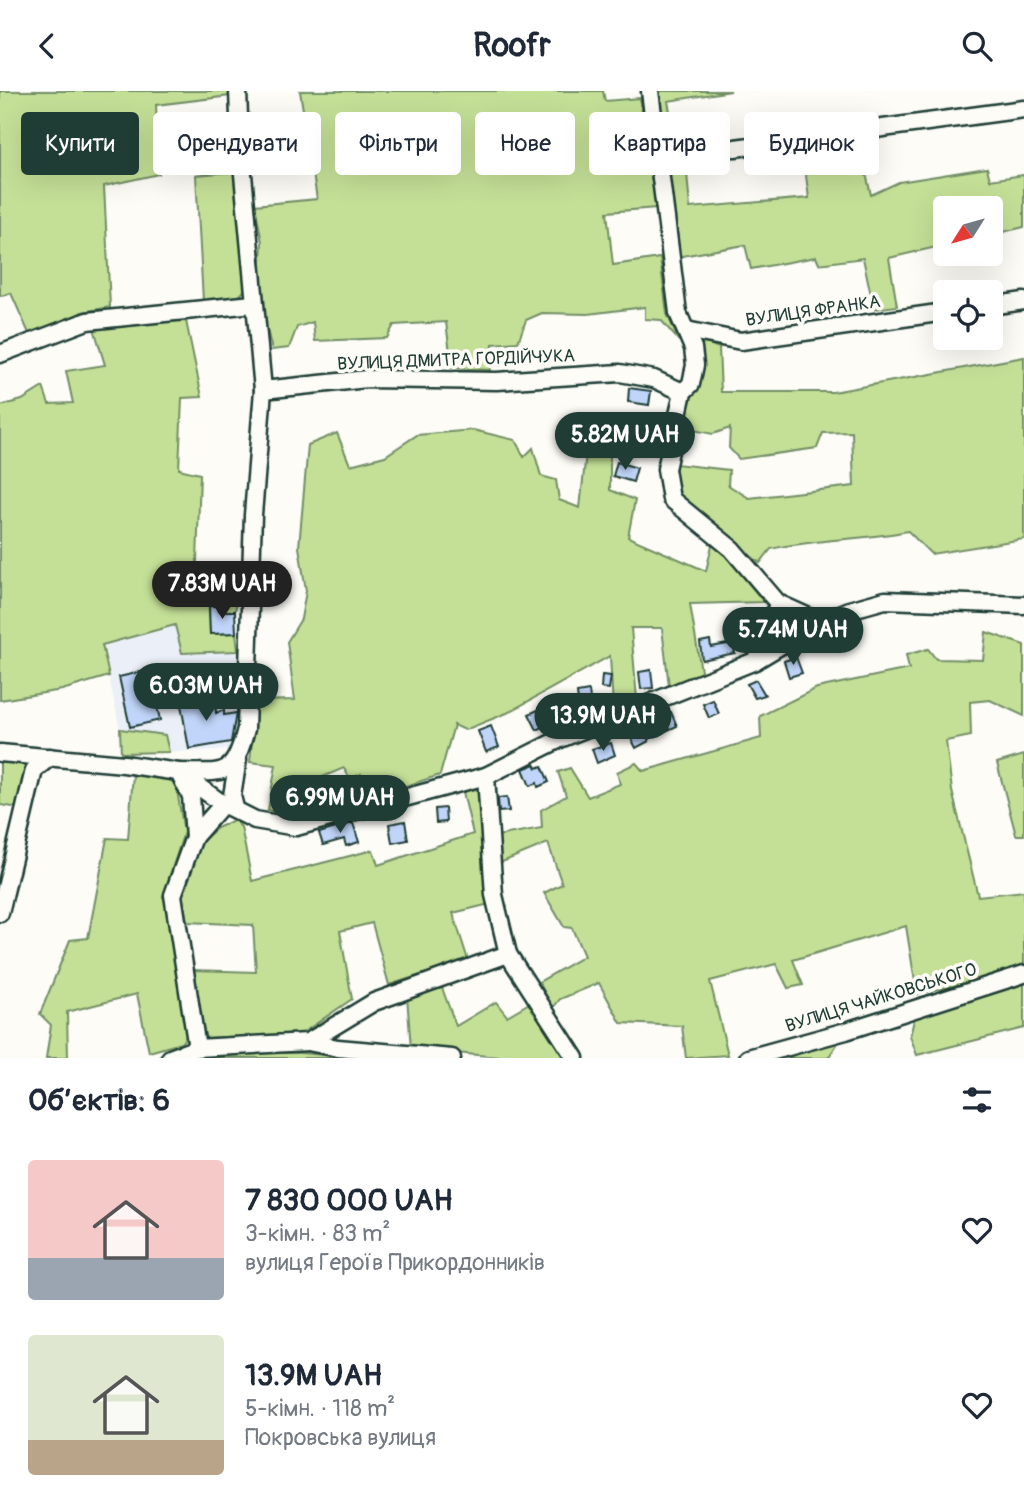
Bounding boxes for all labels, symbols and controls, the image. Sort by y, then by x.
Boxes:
text: Roofr [473,26,551,66]
icon: back [28,27,66,65]
icon: search [958,27,996,65]
chip: Купити [21,112,139,175]
chip: Орендувати [153,112,321,175]
chip: Фільтри [335,112,461,175]
chip: Нове [475,112,575,175]
chip: Квартира [589,112,730,175]
chip: Будинок [744,112,879,175]
north arrow [933,196,1003,266]
map controls [933,196,1003,350]
button: locate [933,280,1003,350]
street label: ВУЛИЦЯ ФРАНКА [744,290,882,332]
street label: ВУЛИЦЯ ДМИТРА ГОРДІЙЧУКА [337,344,576,376]
pin: 5.82M UAH [545,413,705,472]
text: 5.82M UAH [571,420,679,449]
pin: 7.83M UAH [142,561,302,621]
text: 7.83M UAH [168,569,276,598]
pin: 5.74M UAH [713,607,873,667]
text: 5.74M UAH [738,615,848,644]
pin: 6.03M UAH [126,663,286,723]
text: 6.03M UAH [149,671,263,700]
pin: 13.9M UAH [523,693,683,753]
text: 13.9M UAH [551,701,655,730]
pin: 6.99M UAH [260,775,420,835]
text: 6.99M UAH [286,783,394,812]
street label: ВУЛИЦЯ ЧАЙКОВСЬКОГО [783,958,979,1038]
icon: filters [958,1081,996,1119]
text: Об’єктів: 6 [28,1082,170,1119]
text: 7 830 000 UAH [245,1182,453,1219]
icon: home [84,1188,168,1272]
icon: heart [958,1211,996,1249]
text: 3-кімн. · 83 m² [245,1219,390,1248]
text: вулиця Героїв Прикордонників [245,1248,545,1277]
text: 13.9M UAH [245,1357,382,1394]
icon: home [84,1363,168,1447]
icon: heart [958,1386,996,1424]
text: 5-кімн. · 118 m² [245,1394,395,1423]
text: Покровська вулиця [245,1423,436,1452]

